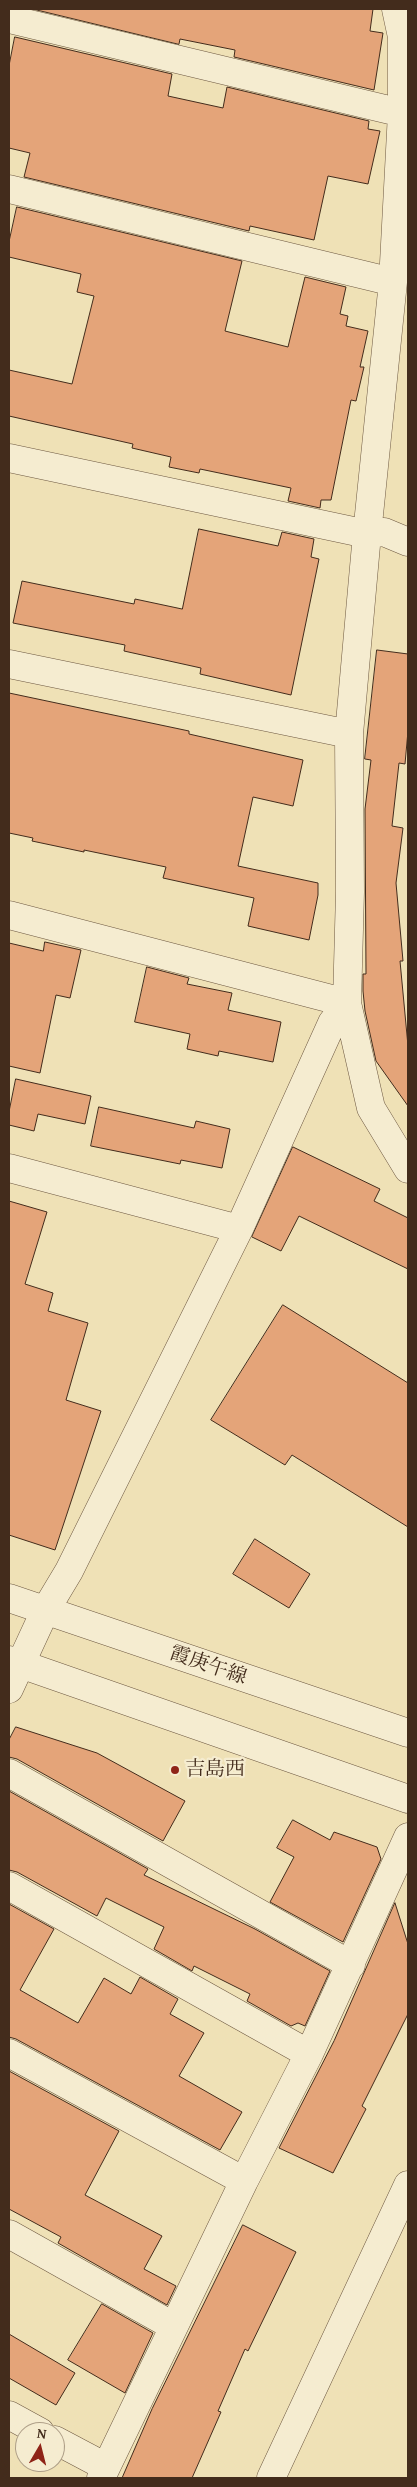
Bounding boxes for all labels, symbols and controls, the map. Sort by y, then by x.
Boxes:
street label: 霞庚午線 [166,1642,250,1690]
place label: 吉島西 [185,1758,245,1782]
marker: 吉島西 [169,1764,181,1776]
north arrow [15,2422,65,2472]
text: N [36,2423,48,2444]

